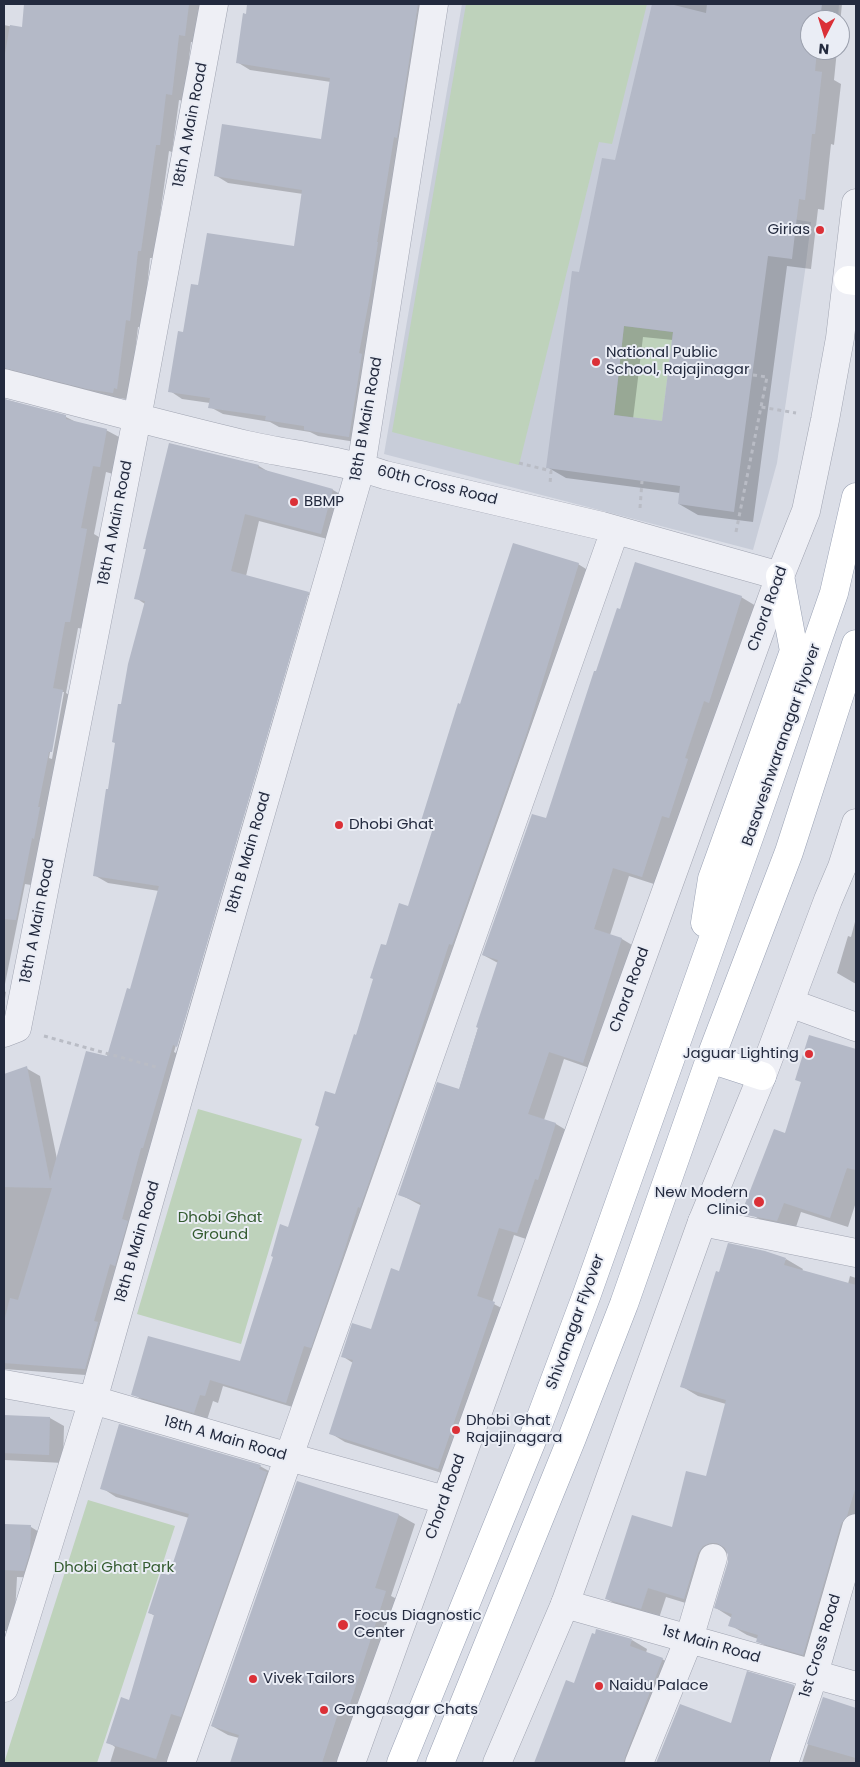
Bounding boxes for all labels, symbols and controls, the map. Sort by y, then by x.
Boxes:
north arrow [800,10,850,60]
text: N [818,39,830,59]
street label: 18th A Main Road [170,61,212,189]
place label: Girias [767,221,810,239]
marker: Girias [814,224,826,236]
place label: National Public School, Rajajinagar [606,344,750,379]
street label: 18th B Main Road [347,355,387,483]
marker: National Public School, Rajajinagar [590,356,602,368]
street label: 18th A Main Road [95,459,137,587]
street label: 60th Cross Road [375,462,499,510]
place label: BBMP [304,493,344,511]
marker: BBMP [288,496,300,508]
street label: Chord Road [744,564,792,654]
street label: Basaveshwaranagar Flyover [739,641,825,849]
street label: 18th B Main Road [223,790,275,916]
place label: Dhobi Ghat [349,816,434,834]
marker: Dhobi Ghat [333,819,345,831]
street label: 18th A Main Road [17,857,59,985]
street label: Chord Road [606,945,654,1035]
place label: Jaguar Lighting [683,1045,799,1063]
marker: Jaguar Lighting [803,1048,815,1060]
street label: 18th B Main Road [112,1179,164,1305]
place label: New Modern Clinic [655,1184,748,1219]
marker: New Modern Clinic [752,1195,766,1209]
park label: Dhobi Ghat Ground [178,1209,262,1244]
street label: Shivanagar Flyover [543,1252,609,1392]
place label: Dhobi Ghat Rajajinagara [466,1412,562,1447]
street label: 18th A Main Road [162,1413,288,1465]
marker: Dhobi Ghat Rajajinagara [450,1424,462,1436]
street label: Chord Road [422,1452,470,1542]
park label: Dhobi Ghat Park [54,1559,174,1577]
street label: 1st Cross Road [797,1592,845,1700]
place label: Focus Diagnostic Center [354,1607,482,1642]
marker: Focus Diagnostic Center [336,1618,350,1632]
street label: 1st Main Road [660,1622,762,1668]
place label: Vivek Tailors [263,1670,355,1688]
marker: Vivek Tailors [247,1673,259,1685]
place label: Naidu Palace [609,1677,708,1695]
marker: Naidu Palace [593,1680,605,1692]
place label: Gangasagar Chats [334,1701,478,1719]
marker: Gangasagar Chats [318,1704,330,1716]

